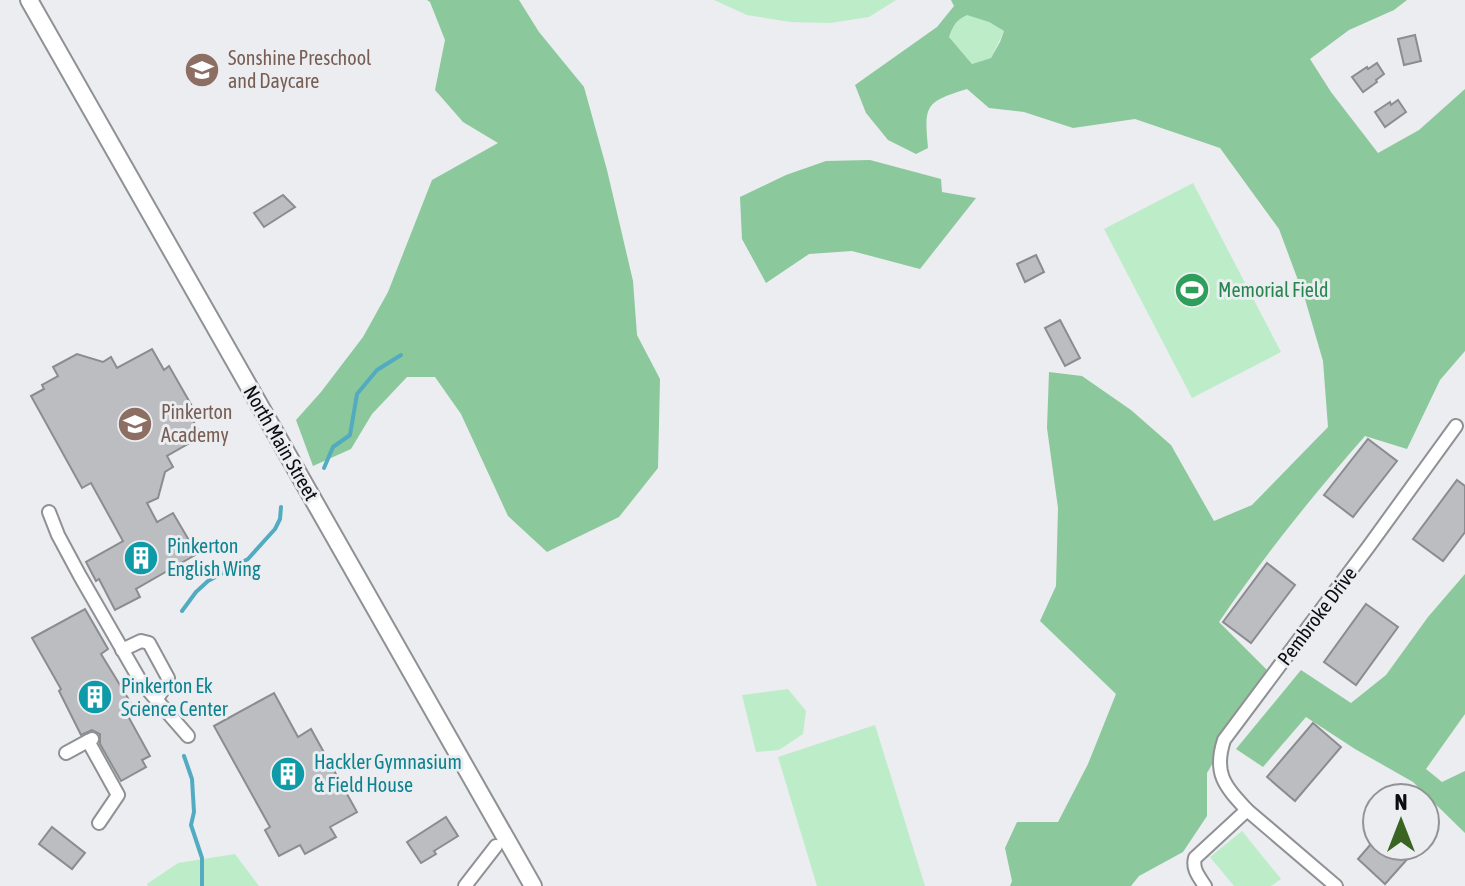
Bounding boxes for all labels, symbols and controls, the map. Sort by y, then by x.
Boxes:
place label: Sonshine Preschool and Daycare [228,46,372,92]
school or university icon: Sonshine Preschool and Daycare [183,51,221,89]
sports icon: Memorial Field [1173,271,1211,309]
place label: Memorial Field [1218,278,1328,301]
street label: North Main Street [239,381,324,504]
place label: Pinkerton Academy [161,400,233,446]
school or university icon: Pinkerton Academy [116,405,154,443]
place label: Pinkerton English Wing [167,534,261,580]
building icon: Pinkerton English Wing [122,539,160,577]
street label: Pembroke Drive [1272,562,1361,669]
place label: Pinkerton Ek Science Center [121,674,229,720]
building icon: Pinkerton Ek Science Center [76,678,114,716]
place label: Hackler Gymnasium & Field House [314,750,462,796]
building icon: Hackler Gymnasium & Field House [269,755,307,793]
north arrow [1361,782,1441,862]
text: N [1395,789,1407,815]

